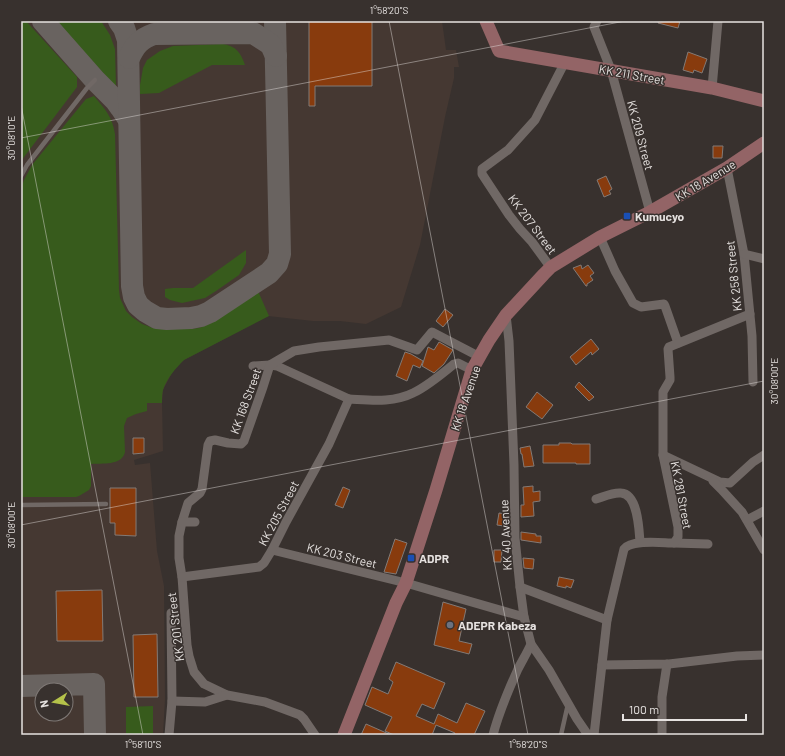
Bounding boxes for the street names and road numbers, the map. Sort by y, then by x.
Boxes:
street label: KK 211 Street [598,61,666,87]
street label: KK 209 Street [625,99,657,171]
street label: KK 18 Avenue [672,156,738,204]
street label: KK 207 Street [506,191,560,257]
street label: KK 258 Street [722,240,744,312]
street label: KK 18 Avenue [447,364,483,432]
street label: KK 168 Street [227,366,263,436]
street label: KK 281 Street [669,460,695,530]
street label: KK 205 Street [255,478,301,548]
street label: KK 40 Avenue [496,499,514,571]
street label: KK 203 Street [306,540,378,570]
street label: KK 201 Street [164,592,186,662]

